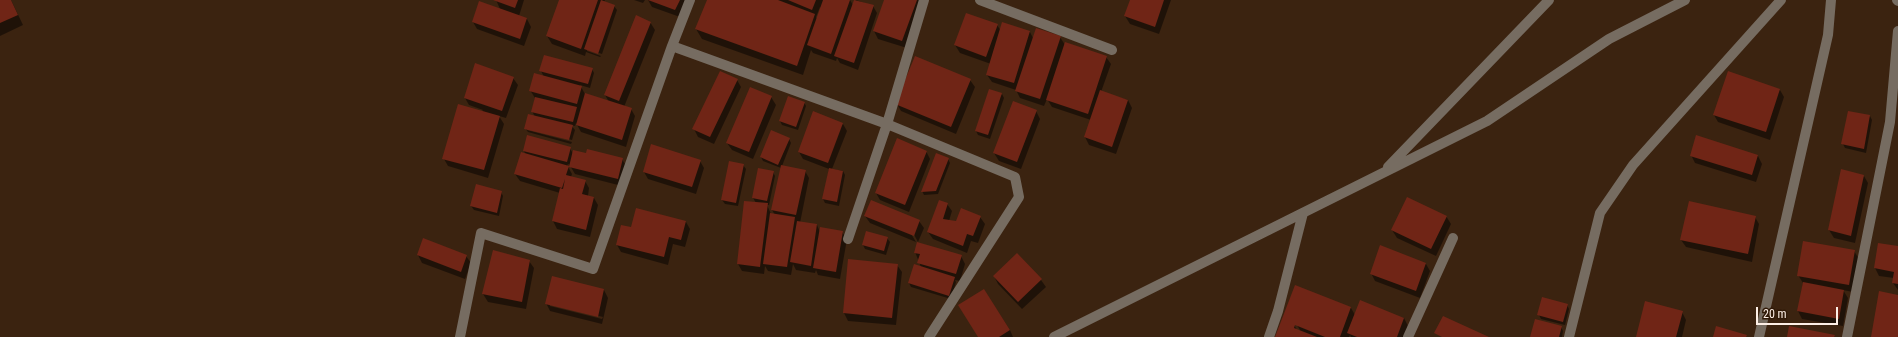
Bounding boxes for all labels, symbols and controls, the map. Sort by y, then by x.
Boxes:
scale bar [1758,299,1840,325]
text: 20 m [1763,307,1787,321]

